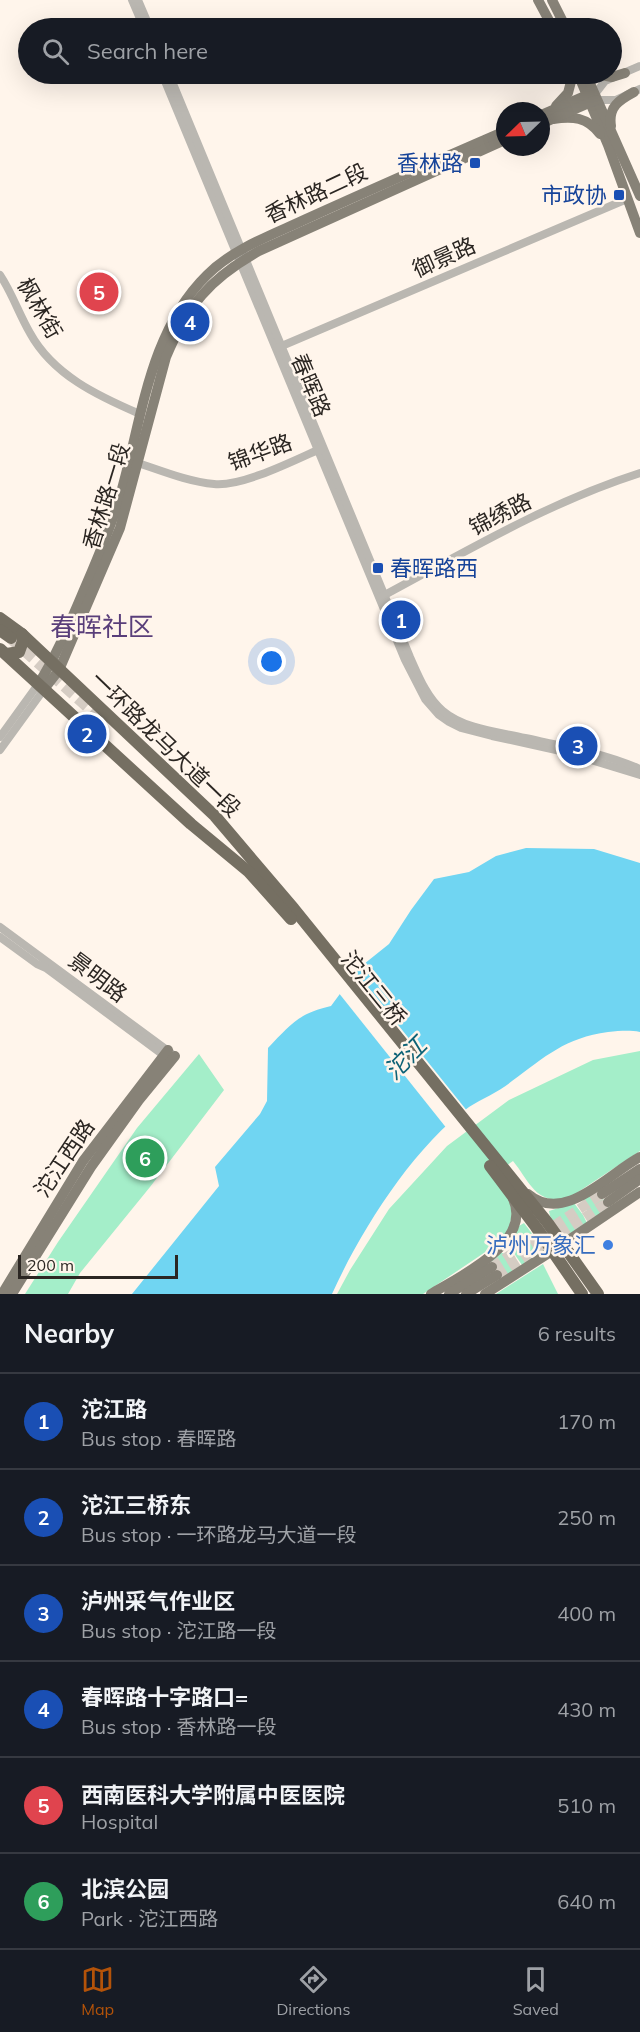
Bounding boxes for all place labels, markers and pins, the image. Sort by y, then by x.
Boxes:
place label: 香林路 [397,149,463,177]
marker: 香林路 [468,156,482,170]
place label: 市政协 [541,181,607,209]
marker: 市政协 [612,188,626,202]
pin: 5 [80,270,118,314]
pin: 4 [170,300,210,344]
place label: 春晖路西 [390,554,478,582]
marker: 春晖路西 [371,561,385,575]
pin: 1 [382,598,420,642]
pin: 2 [68,712,106,756]
pin: 3 [558,724,598,768]
pin: 6 [126,1136,164,1180]
place label: 泸州万象汇 [486,1231,596,1259]
marker: 泸州万象汇 [601,1238,615,1252]

